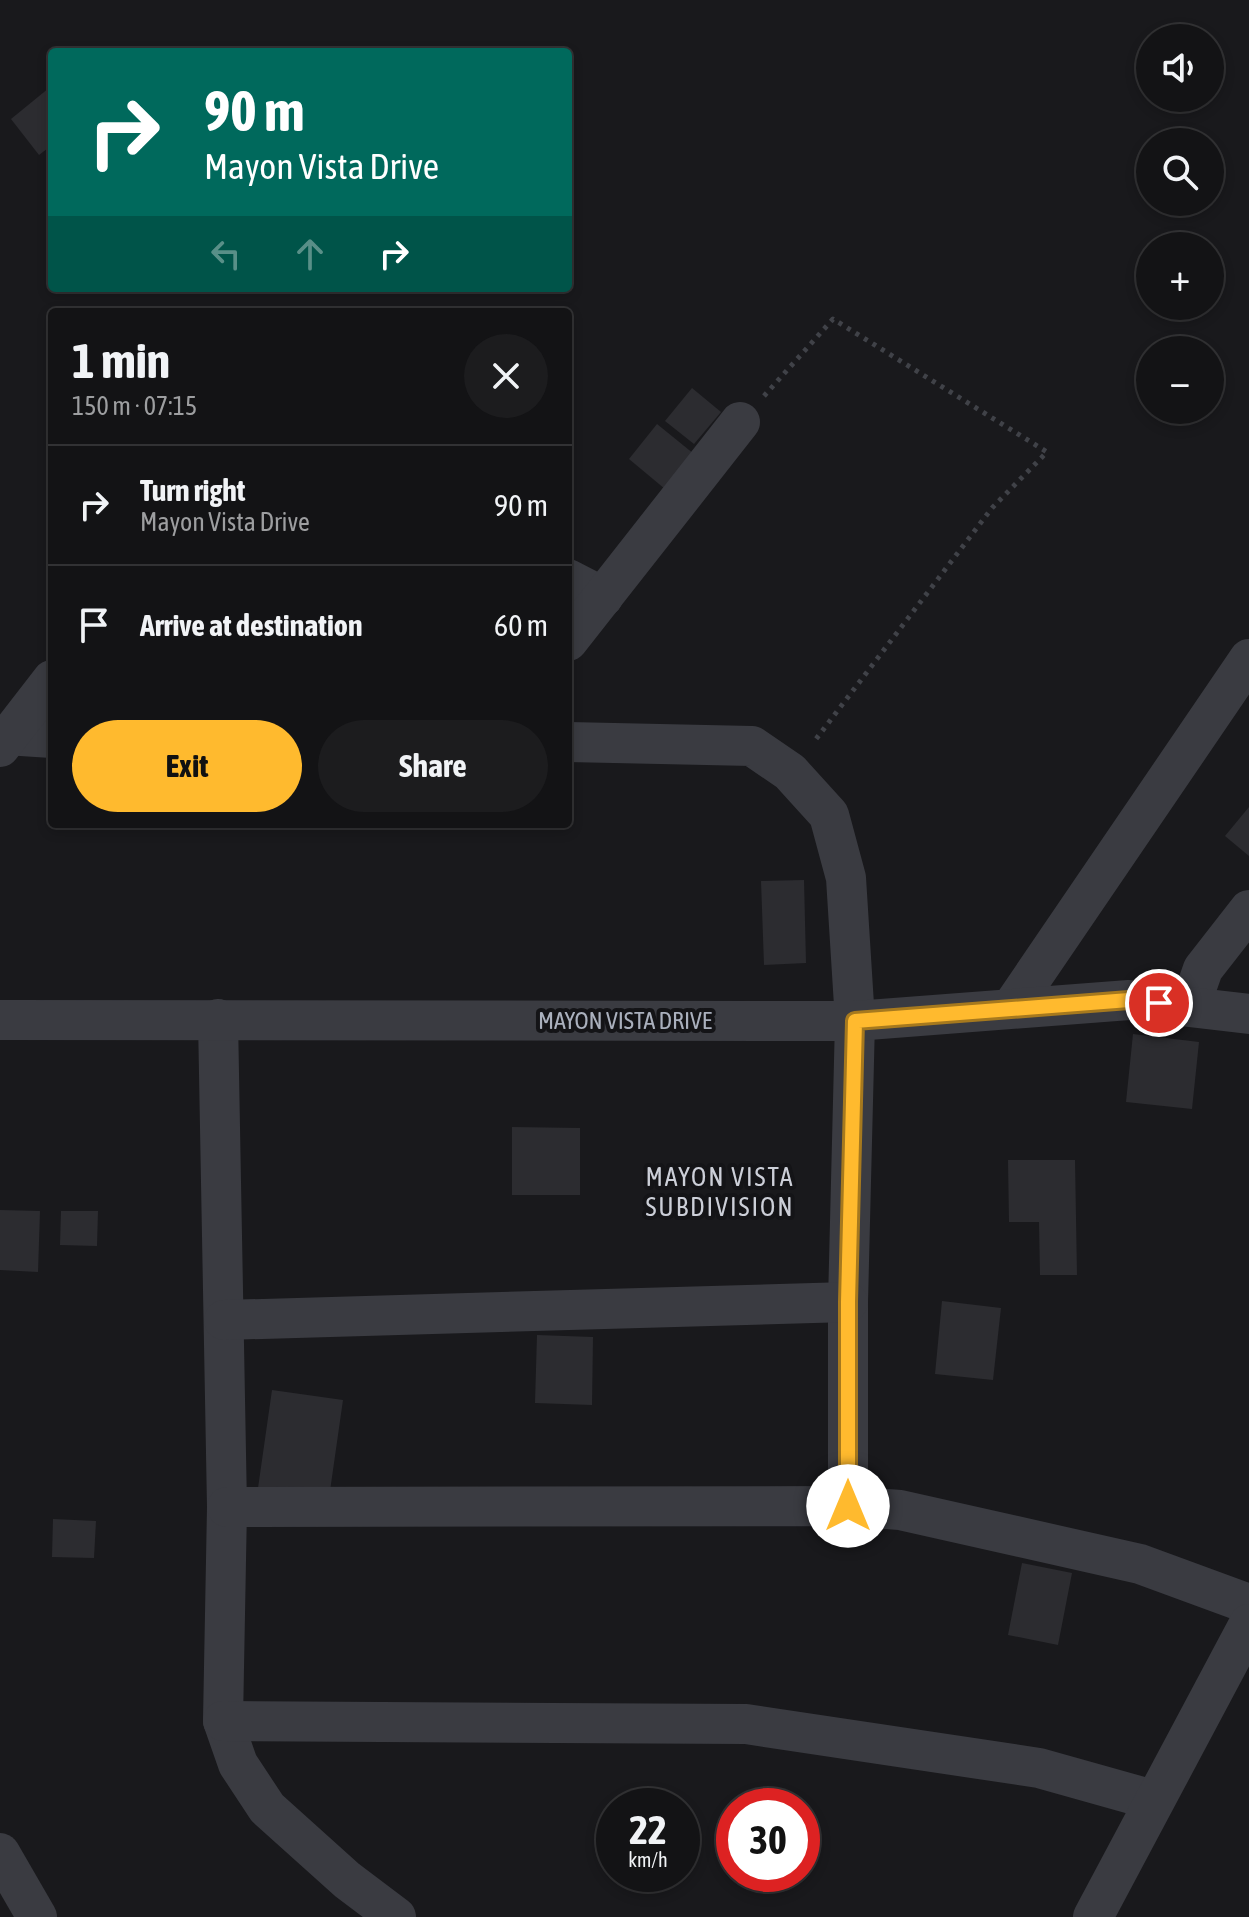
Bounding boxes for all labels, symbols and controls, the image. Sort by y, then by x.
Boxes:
map controls [1136,24,1224,424]
button: sound [1136,24,1224,112]
text: 90 m [204,79,305,143]
icon: right [72,80,176,184]
button: search [1136,128,1224,216]
text: Mayon Vista Drive [204,145,439,187]
icon: left [204,232,248,276]
icon: ahead [288,232,332,276]
icon: right [372,232,416,276]
button: + [1136,232,1224,320]
text: 1 min [72,333,170,388]
button: close [464,334,548,418]
button: − [1136,336,1224,424]
text: 150 m · 07:15 [72,391,197,421]
text: Turn right [140,473,246,507]
icon: right [72,483,116,527]
text: 90 m [494,488,548,522]
text: Mayon Vista Drive [140,507,310,537]
icon: arrive [72,603,116,647]
text: Arrive at destination [140,608,362,642]
text: 60 m [494,608,548,642]
button: Exit [72,720,302,812]
button: Share [318,720,548,812]
pin [1125,969,1193,1037]
icon: arrive [1137,981,1181,1025]
street label: MAYON VISTA DRIVE [538,1007,712,1034]
district label: MAYON VISTA SUBDIVISION [645,1162,795,1222]
position arrow [806,1464,890,1548]
speed limit sign: 30 [716,1788,820,1892]
text: 22 [629,1807,667,1852]
text: km/h [628,1848,668,1871]

